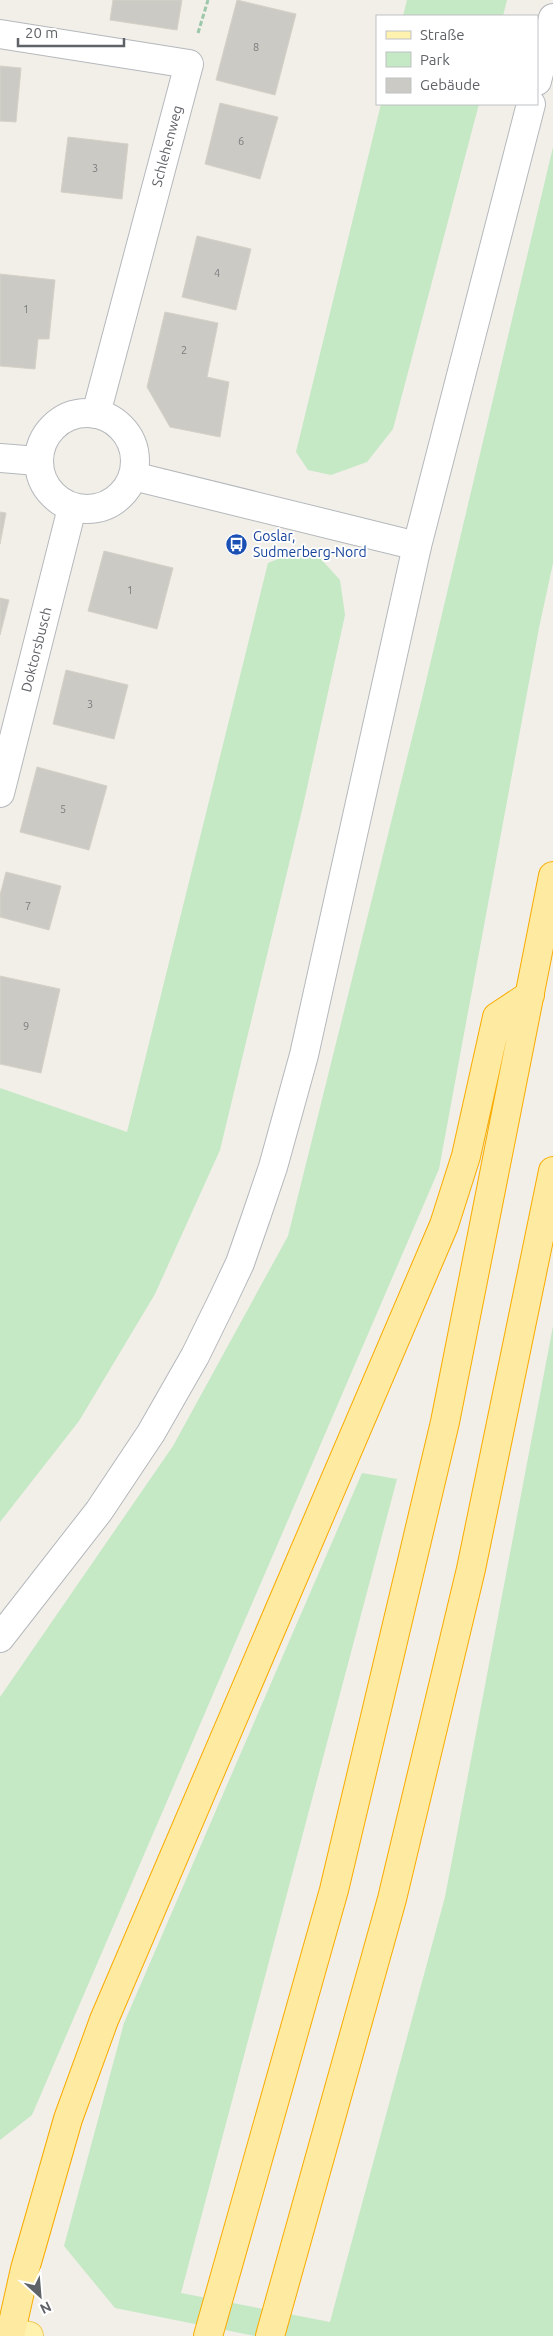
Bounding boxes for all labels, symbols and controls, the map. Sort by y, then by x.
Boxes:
scale bar [18,15,124,47]
legend [376,15,538,105]
text: 20 m [25,24,58,41]
text: Straße [420,26,464,43]
house number: 8 [253,41,259,53]
text: Park [420,51,450,68]
text: Gebäude [420,76,480,93]
street label: Schlehenweg [148,104,186,188]
house number: 6 [238,135,244,147]
house number: 3 [92,162,98,174]
house number: 4 [214,267,220,279]
house number: 1 [23,303,29,315]
house number: 2 [181,344,187,356]
place label: Goslar, Sudmerberg-Nord [253,528,367,560]
bus stop icon: Goslar, Sudmerberg-Nord [225,532,249,556]
house number: 1 [127,584,133,596]
street label: Doktorsbusch [18,605,55,694]
house number: 3 [87,698,93,710]
house number: 5 [60,803,66,815]
house number: 7 [25,900,31,912]
house number: 9 [23,1020,29,1032]
north arrow [15,2271,65,2321]
text: N [37,2298,54,2317]

